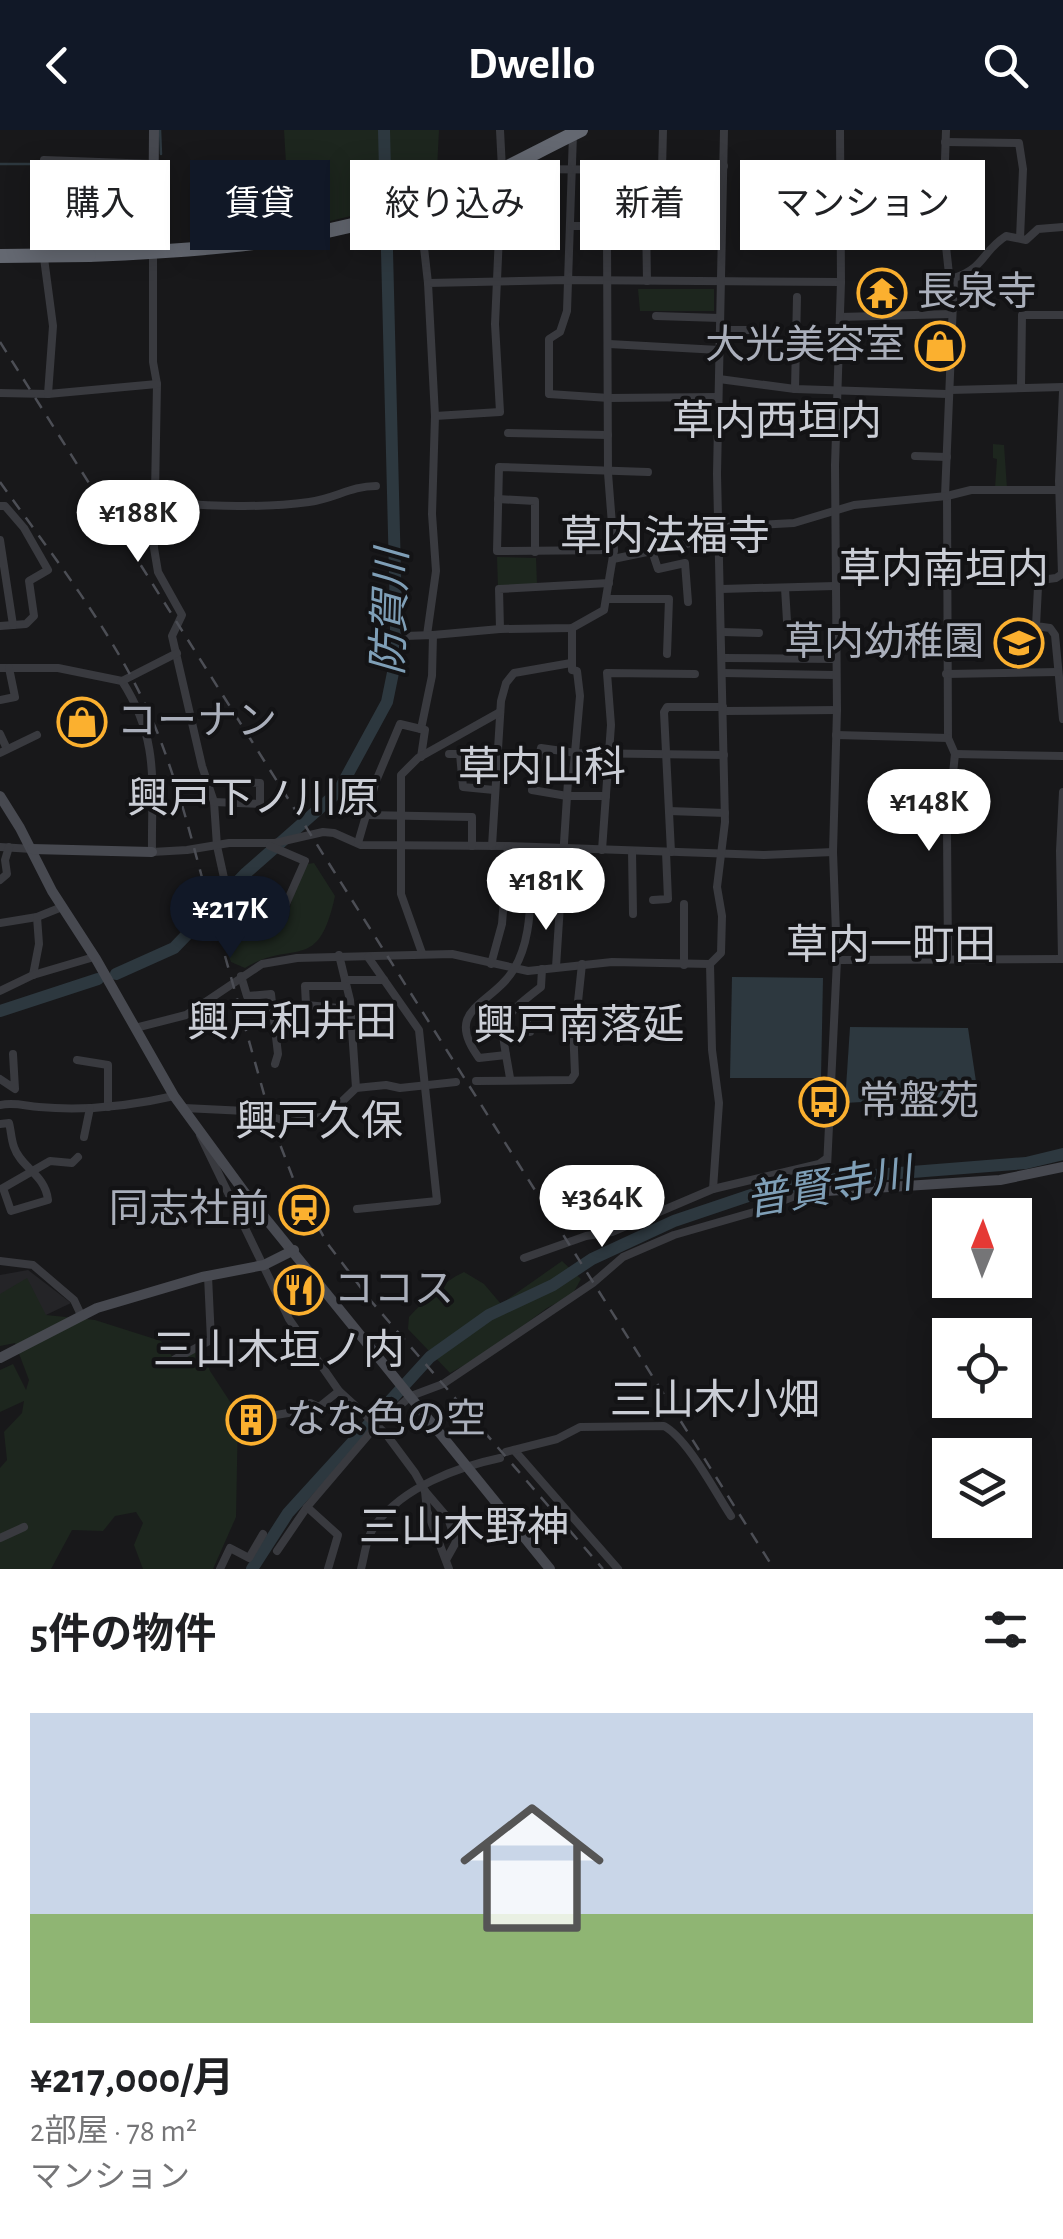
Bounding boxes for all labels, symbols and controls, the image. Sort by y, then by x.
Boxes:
icon: back [30,38,85,93]
icon: search [978,38,1033,93]
text: Dwello [468,42,595,87]
chip: 購入 [30,160,170,250]
chip: 賃貸 [190,160,330,250]
chip: 絞り込み [350,160,560,250]
chip: 新着 [580,160,720,250]
chip: マンション [740,160,985,250]
temple icon: 長泉寺 [856,267,908,319]
place label: 長泉寺 [917,271,1037,313]
shop icon: 大光美容室 [914,320,966,372]
place label: 大光美容室 [705,324,905,366]
district label: 草内西垣内 [672,399,882,443]
pin: ¥188K [68,480,208,565]
text: ¥188K [99,496,177,528]
district label: 草内法福寺 [560,514,770,558]
water label: 防賀川 [366,544,414,676]
district label: 草内南垣内 [839,547,1049,591]
school or university icon: 草内幼稚園 [993,617,1045,669]
place label: 草内幼稚園 [784,621,984,663]
shop icon: コーナン [56,696,108,748]
place label: コーナン [117,702,277,742]
district label: 草内山科 [458,745,626,789]
pin: ¥148K [859,769,999,854]
district label: 興戸下ノ川原 [127,777,379,820]
text: ¥148K [890,785,968,817]
pin: ¥181K [476,848,616,933]
text: ¥181K [509,864,583,896]
pin: ¥217K [160,876,300,961]
text: ¥217K [192,892,268,924]
district label: 草内一町田 [786,923,996,967]
district label: 興戸和井田 [187,1000,397,1044]
district label: 興戸南落延 [474,1003,684,1047]
bus stop icon: 常盤苑 [798,1076,850,1128]
place label: 常盤苑 [859,1080,979,1122]
district label: 興戸久保 [235,1099,403,1143]
water label: 普賢寺川 [742,1150,919,1223]
pin: ¥364K [532,1165,672,1250]
text: ¥364K [562,1181,642,1213]
station icon: 同志社前 [278,1184,330,1236]
place label: 同志社前 [109,1188,269,1230]
north arrow [932,1198,1032,1298]
map controls [932,1198,1032,1538]
restaurant icon: ココス [273,1264,325,1316]
place label: ココス [334,1270,454,1310]
button: locate [932,1318,1032,1418]
district label: 三山木垣ノ内 [153,1328,405,1372]
district label: 三山木小畑 [610,1378,820,1422]
building icon: なな色の空 [225,1394,277,1446]
place label: なな色の空 [286,1398,486,1440]
button: layers [932,1438,1032,1538]
district label: 三山木野神 [359,1505,569,1549]
icon: filters [978,1602,1033,1657]
text: 5件の物件 [30,1614,216,1656]
icon: home [442,1778,622,1958]
text: ¥217,000/月 [30,2058,234,2100]
text: 2部屋 · 78 m² [30,2115,197,2147]
text: マンション [30,2161,190,2193]

